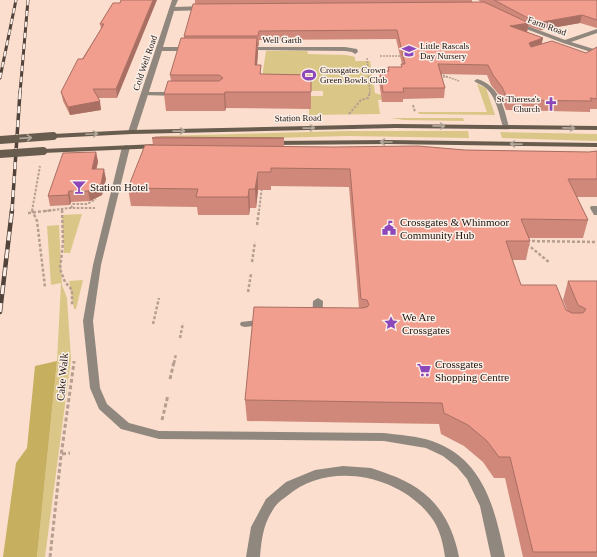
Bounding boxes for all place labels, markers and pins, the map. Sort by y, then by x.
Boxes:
place label: Little Rascals Day Nursery [420,41,470,61]
school or university icon: Little Rascals Day Nursery [401,43,417,59]
place label: Crossgates Crown Green Bowls Club [320,65,387,85]
sports icon: Crossgates Crown Green Bowls Club [301,67,317,83]
place label: St Theresa's Church [497,94,540,114]
church icon: St Theresa's Church [543,96,559,112]
bar icon: Station Hotel [71,179,87,195]
place label: Station Hotel [90,181,148,193]
place label: Crossgates & Whinmoor Community Hub [400,216,510,241]
public building icon: Crossgates & Whinmoor Community Hub [381,220,397,236]
place label: We Are Crossgates [402,311,450,336]
place icon: We Are Crossgates [383,315,399,331]
place label: Crossgates Shopping Centre [435,358,509,383]
supermarket icon: Crossgates Shopping Centre [416,362,432,378]

